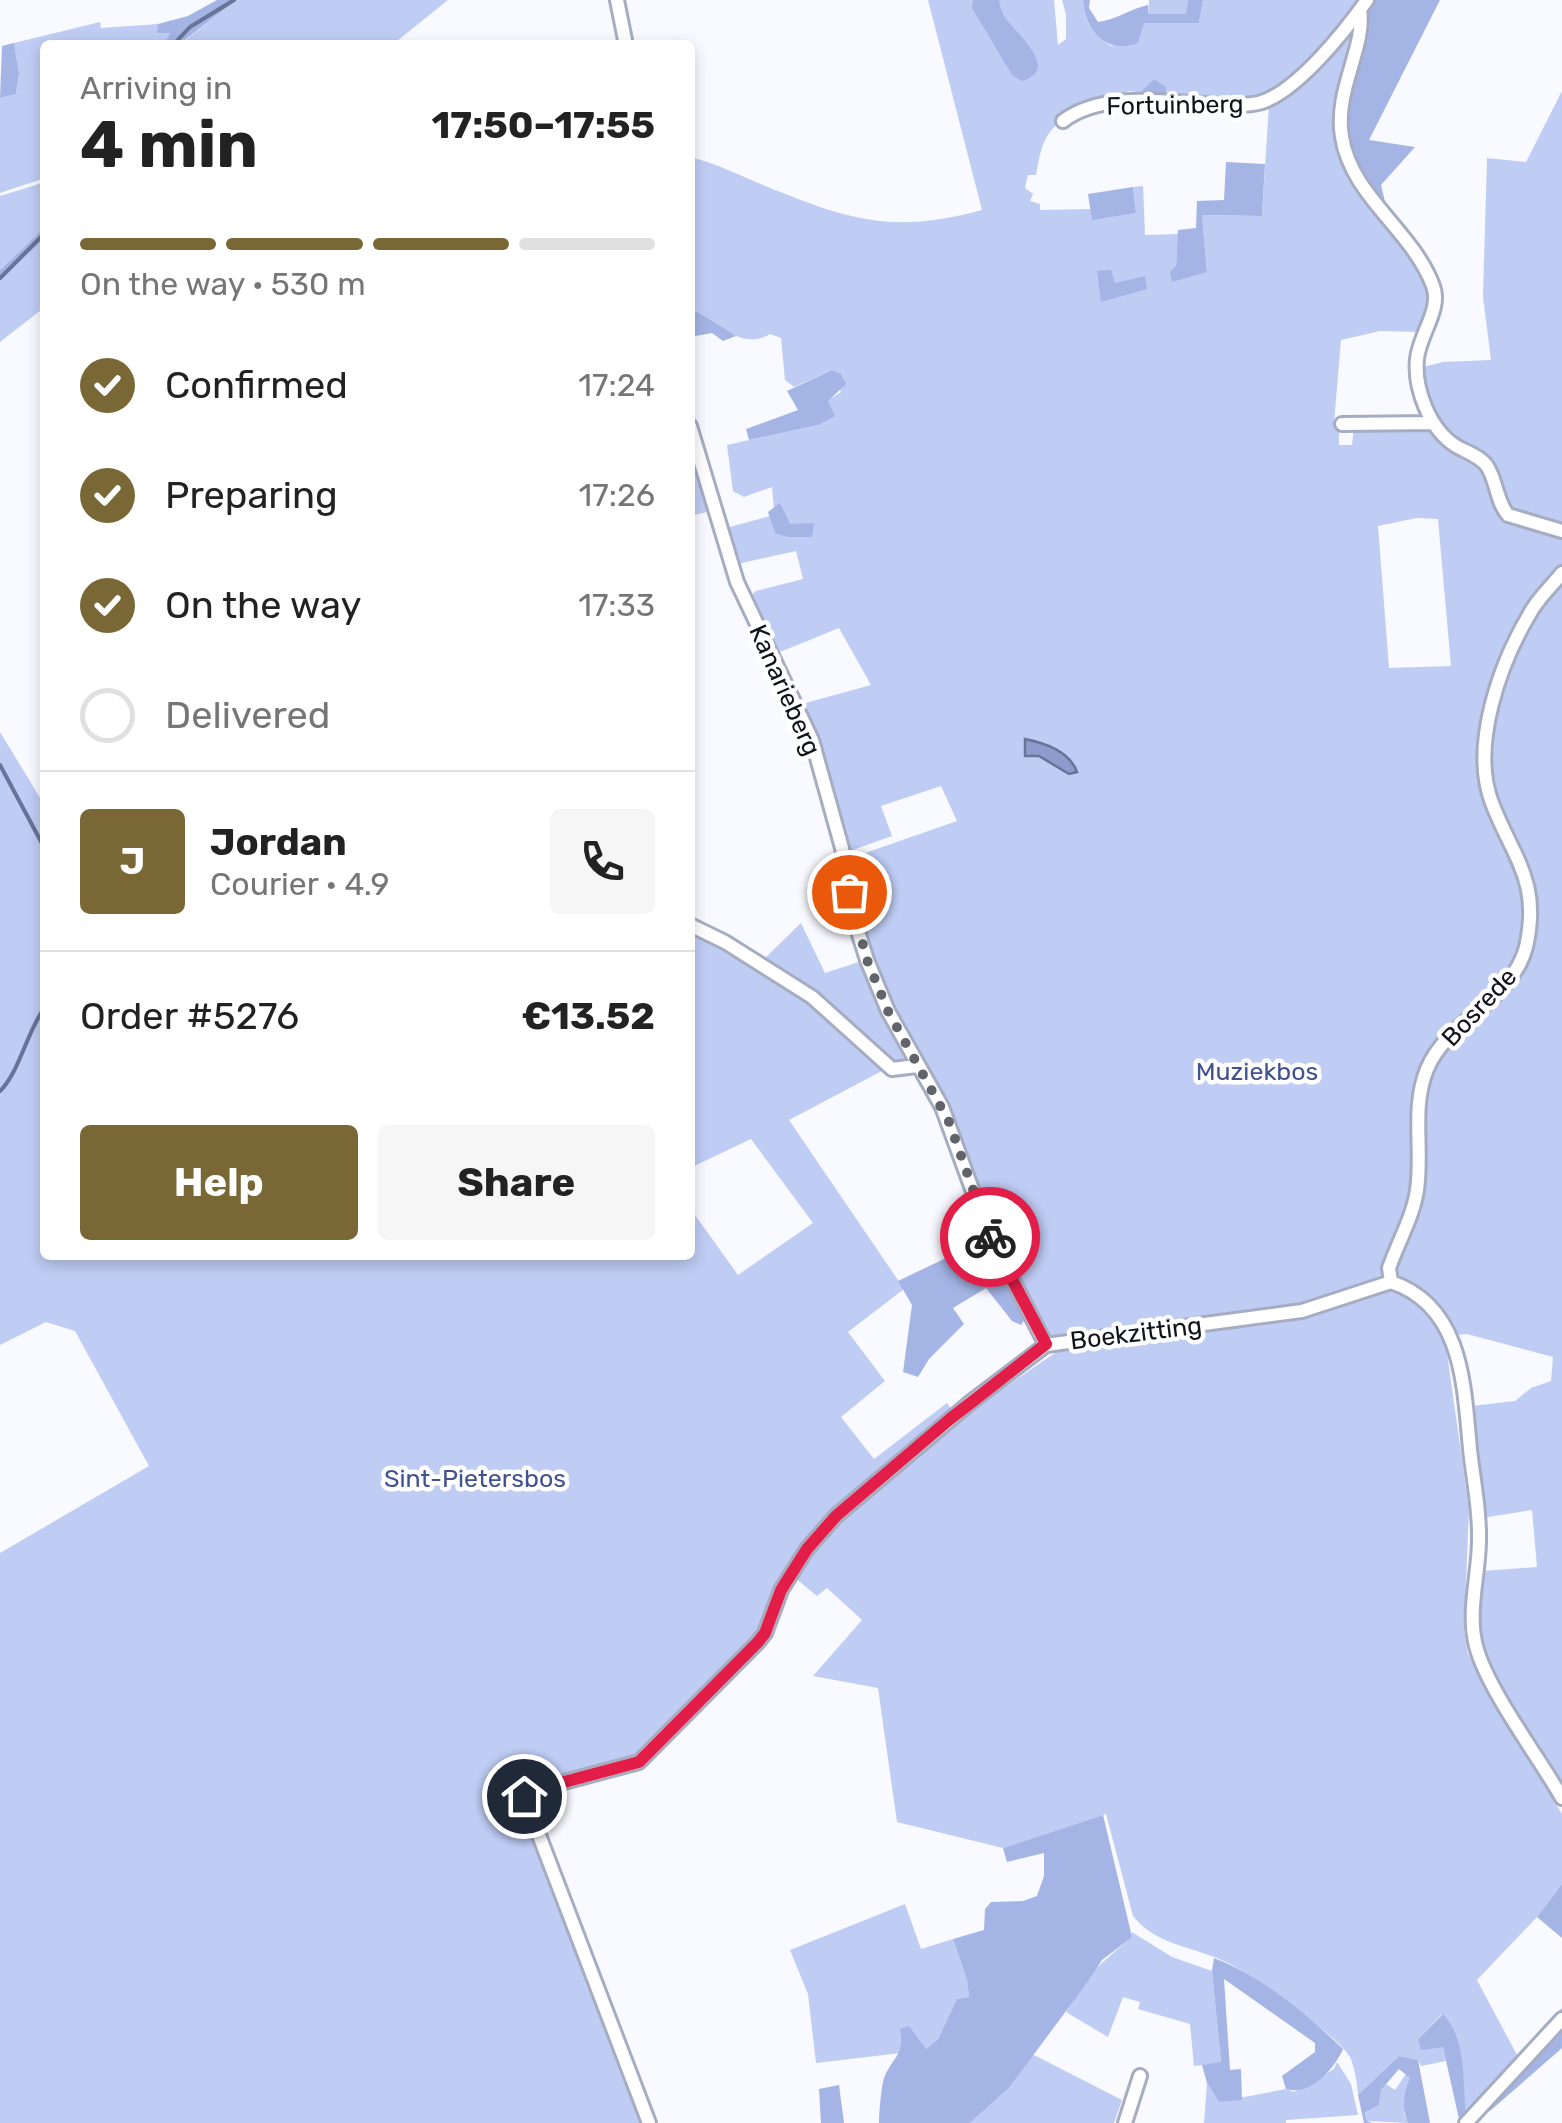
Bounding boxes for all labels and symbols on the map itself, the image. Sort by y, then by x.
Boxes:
street label: Fortuinberg [1106,89,1244,121]
street label: Kanarieberg [743,620,827,760]
pin [807,850,892,935]
street label: Bosrede [1436,962,1522,1052]
park label: Muziekbos [1196,1057,1318,1086]
courier [940,1187,1040,1287]
street label: Boekzitting [1069,1311,1203,1355]
park label: Sint-Pietersbos [384,1464,566,1493]
pin [482,1754,567,1839]

